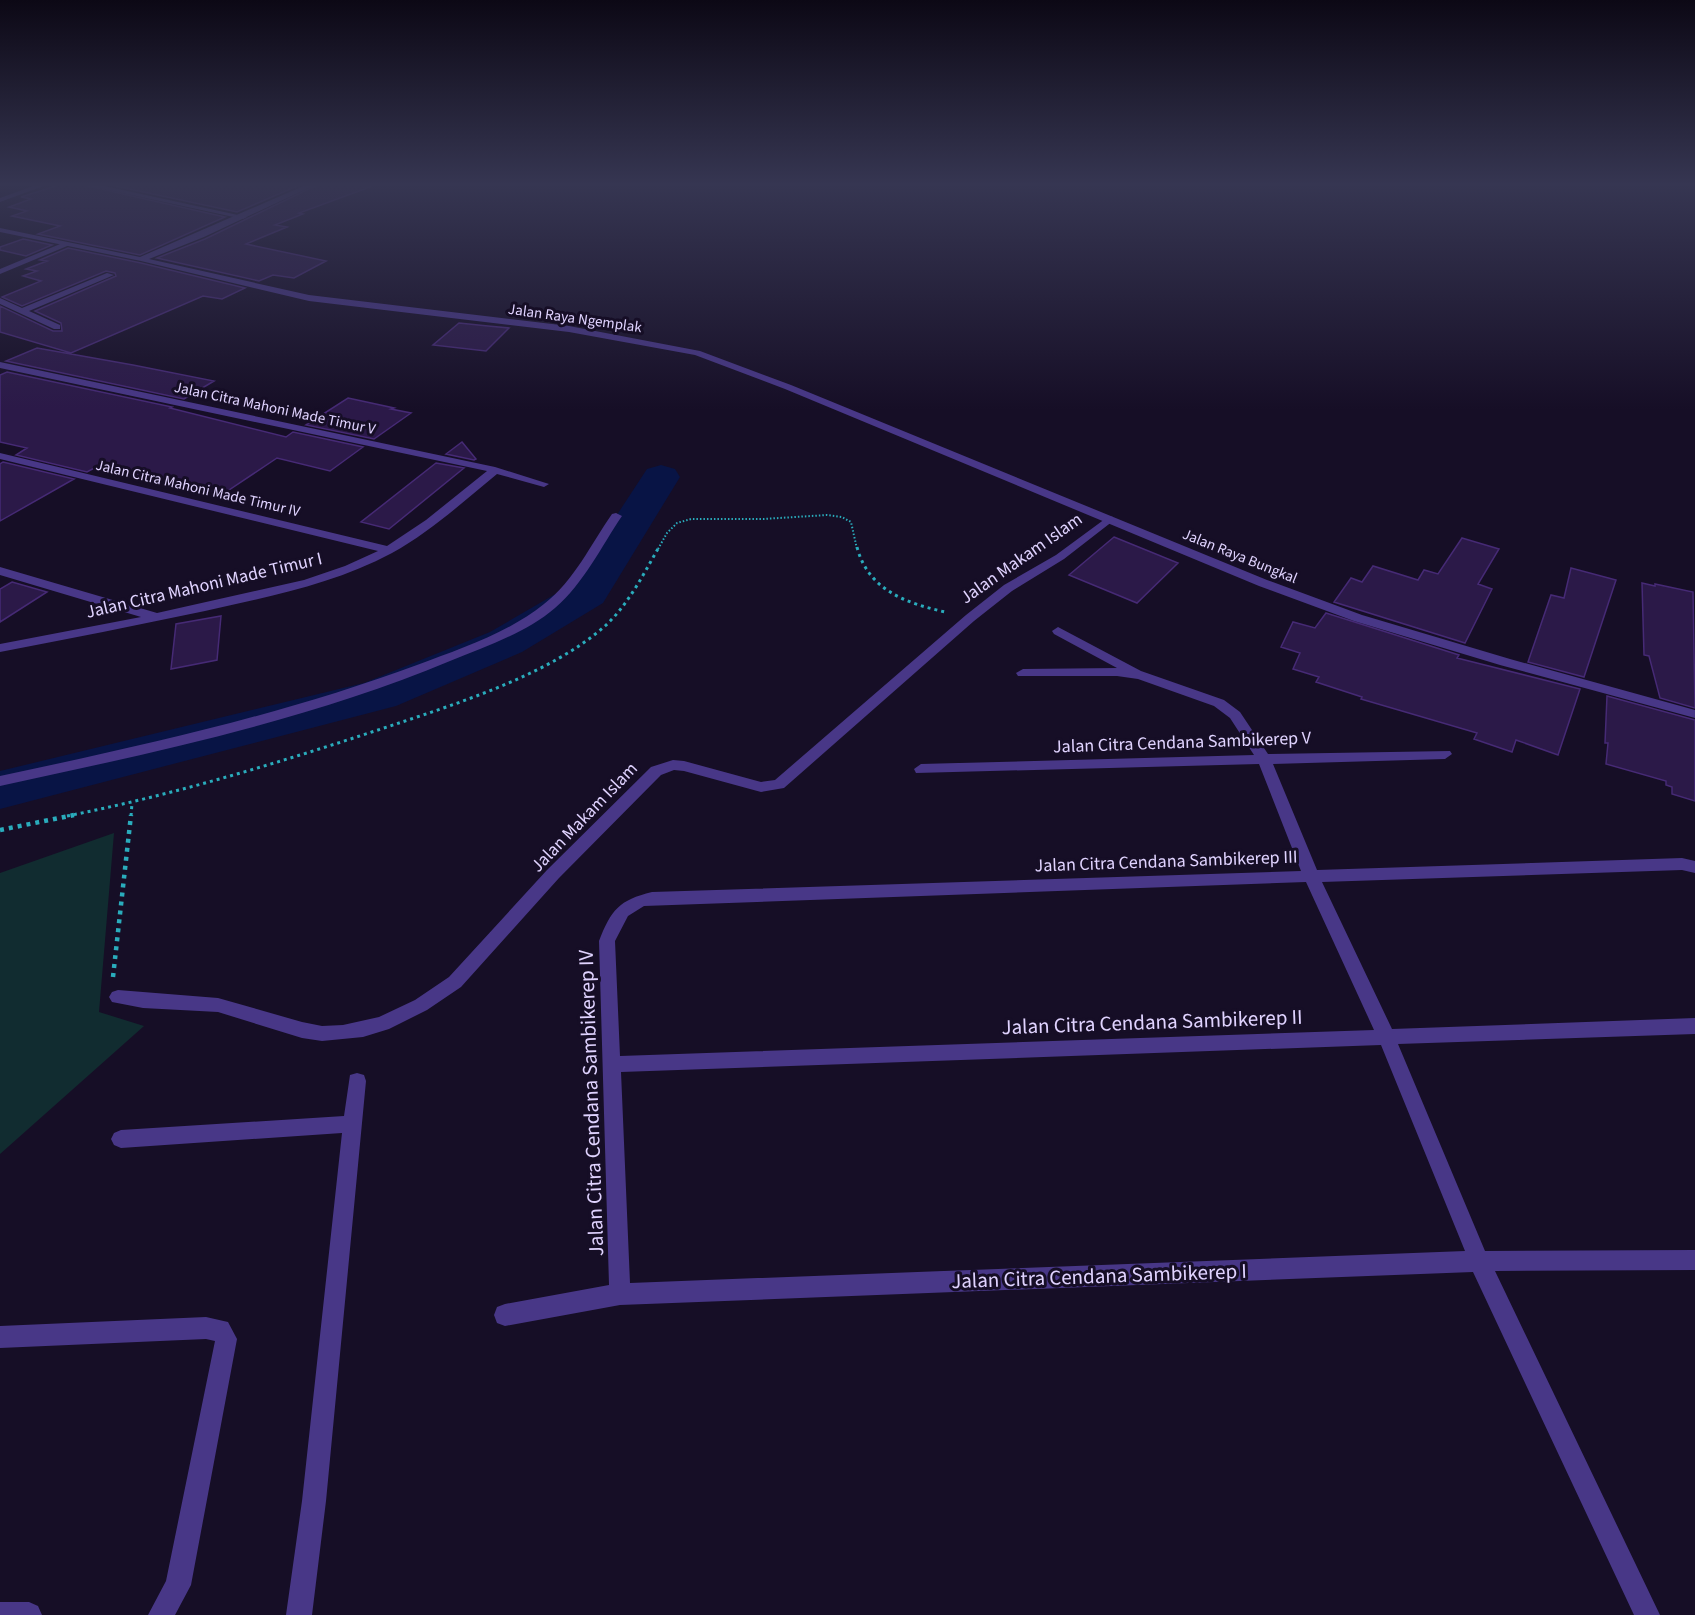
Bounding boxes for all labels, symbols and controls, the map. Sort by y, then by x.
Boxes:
street label: Jalan Raya Ngemplak [507,299,644,338]
street label: Jalan Citra Mahoni Made Timur V [172,377,378,440]
street label: Jalan Citra Mahoni Made Timur IV [94,455,302,522]
street label: Jalan Makam Islam [955,507,1087,610]
street label: Jalan Raya Bungkal [1179,524,1300,589]
street label: Jalan Citra Mahoni Made Timur I [84,546,325,625]
street label: Jalan Citra Cendana Sambikerep V [1053,725,1312,759]
street label: Jalan Makam Islam [525,757,643,878]
street label: Jalan Citra Cendana Sambikerep III [1034,844,1298,879]
street label: Jalan Citra Cendana Sambikerep IV [571,949,611,1257]
street label: Jalan Citra Cendana Sambikerep II [1001,1002,1303,1042]
street label: Jalan Citra Cendana Sambikerep I [951,1256,1247,1296]

